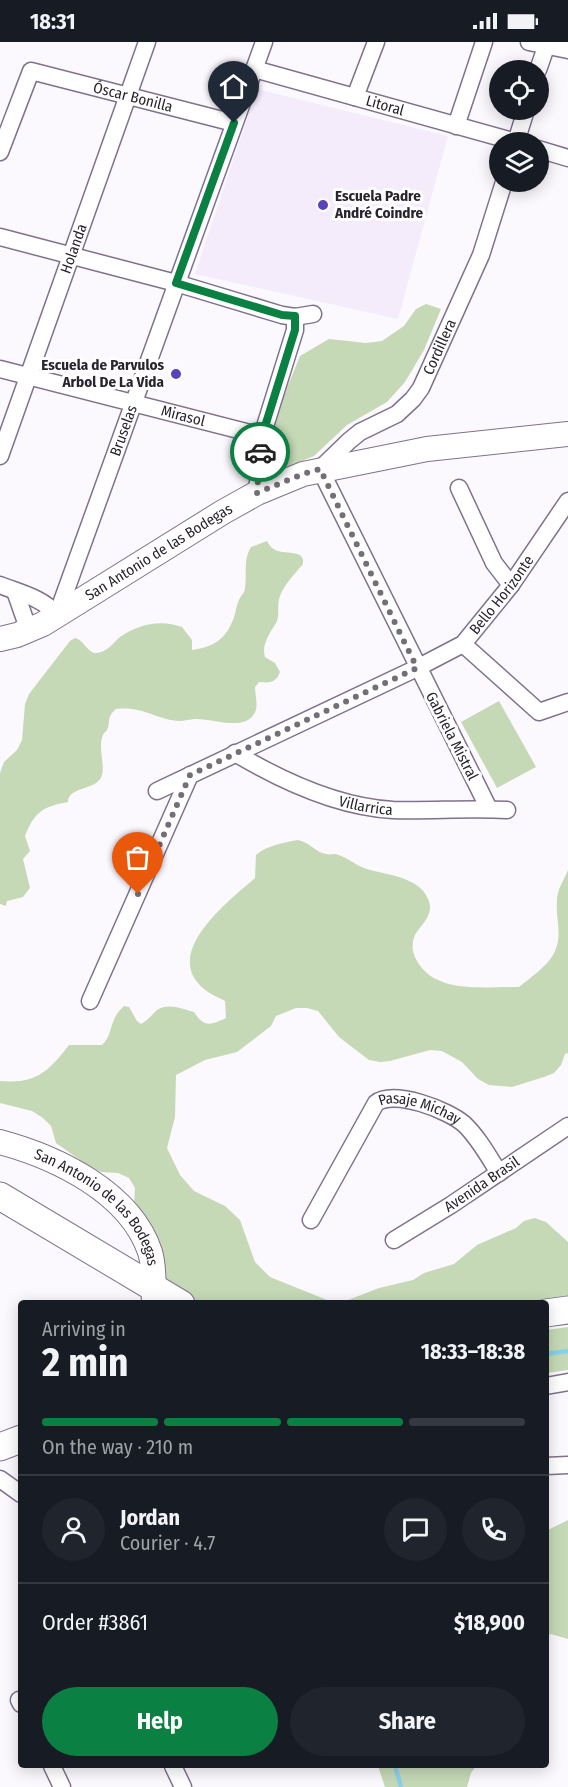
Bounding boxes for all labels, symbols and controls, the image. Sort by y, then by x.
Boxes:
text: 18:31 [30,8,76,35]
map controls [489,60,549,192]
button: locate [489,60,549,120]
pin [208,61,259,123]
icon: home [217,70,250,103]
street label: Óscar Bonilla [91,78,175,116]
street label: Litoral [364,92,406,119]
button: layers [489,132,549,192]
place label: Escuela Padre André Coindre [334,187,424,222]
marker: Escuela Padre André Coindre [316,198,330,212]
street label: Holanda [57,221,91,276]
street label: Cordillera [419,316,460,378]
place label: Escuela de Parvulos Arbol De La Vida [41,356,165,391]
marker: Escuela de Parvulos Arbol De La Vida [169,367,183,381]
street label: Mirasol [159,402,207,430]
street label: Bruselas [106,403,141,459]
courier [230,422,290,482]
icon: car [244,436,277,469]
street label: San Antonio de las Bodegas [82,500,235,604]
street label: Bello Horizonte [466,552,537,638]
street label: Gabriela Mistral [422,689,482,783]
street label: Villarrica [337,792,393,819]
pin [112,832,163,894]
icon: bag [121,841,154,874]
street label: Pasaje Michay [376,1089,465,1128]
street label: San Antonio de las Bodegas [32,1145,162,1267]
street label: Avenida Brasil [441,1152,523,1216]
text: Arriving in [42,1317,126,1341]
text: 18:33–18:38 [421,1338,525,1365]
text: 2 min [42,1340,128,1386]
text: On the way · 210 m [42,1435,193,1459]
button: person [42,1498,105,1561]
button: chat [384,1498,447,1561]
button: phone [462,1498,525,1561]
text: Jordan [120,1504,180,1531]
text: Courier · 4.7 [120,1531,215,1555]
text: Order #3861 [42,1609,148,1636]
text: $18,900 [454,1609,525,1636]
button: Help [42,1687,278,1756]
button: Share [290,1687,525,1756]

